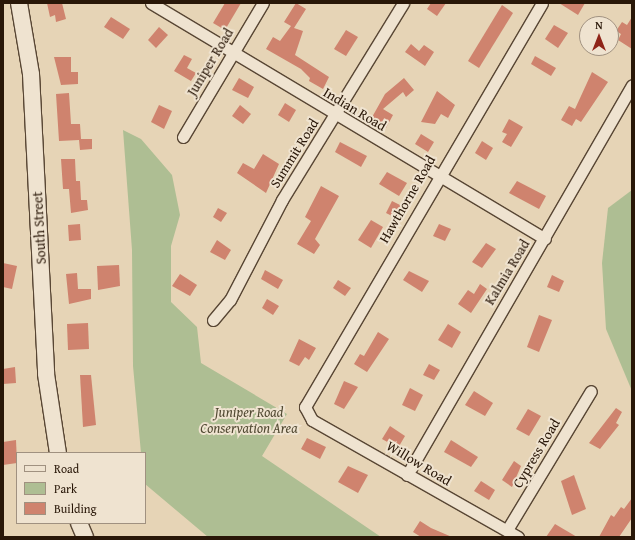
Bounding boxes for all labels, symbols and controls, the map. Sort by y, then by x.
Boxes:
north arrow [579,16,619,56]
text: N [595,17,603,33]
street label: Juniper Road [183,25,237,99]
street label: Indian Road [320,84,390,134]
street label: Summit Road [266,115,322,191]
street label: Hawthorne Road [375,152,439,246]
street label: South Street [29,191,49,265]
street label: Kalmia Road [481,236,533,308]
park label: Juniper Road Conservation Area [200,404,298,436]
street label: Cypress Road [509,415,563,491]
street label: Willow Road [383,437,455,489]
legend [16,452,146,524]
text: Road [54,460,79,477]
text: Park [54,480,77,497]
text: Building [54,500,97,517]

